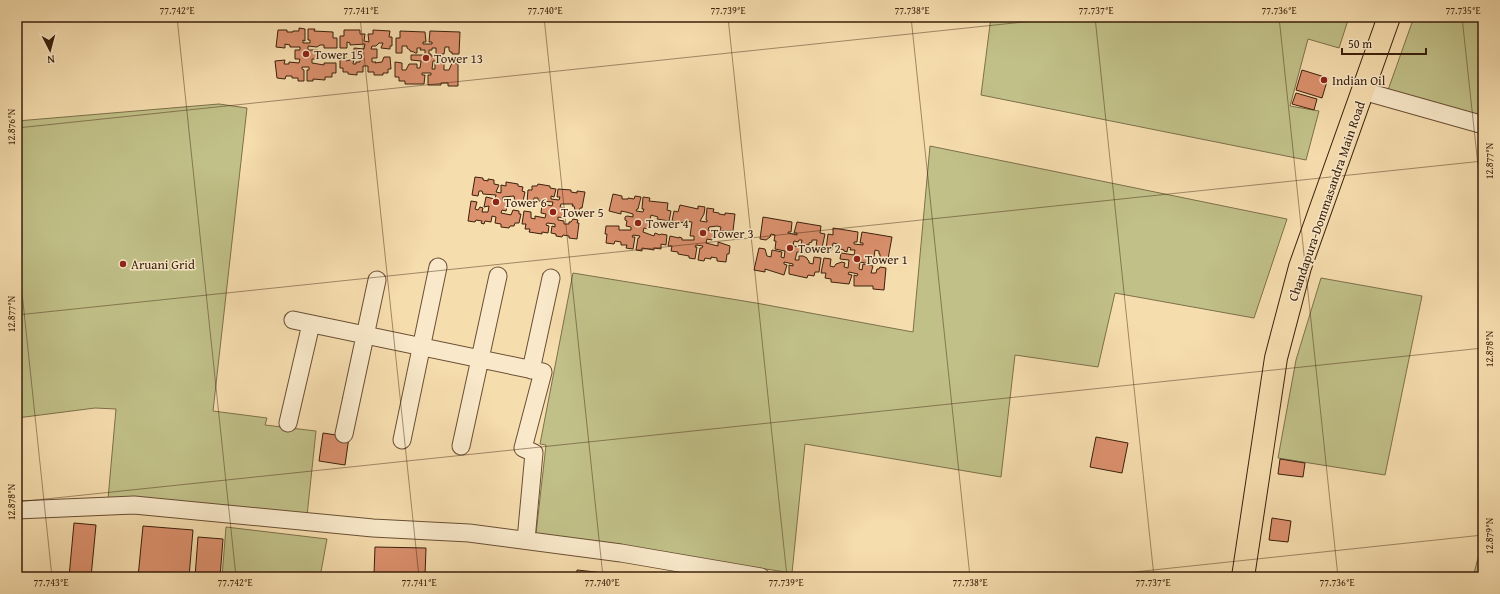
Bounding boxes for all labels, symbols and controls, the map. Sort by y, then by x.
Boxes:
text: 77.742°E [159,3,195,18]
text: 77.741°E [343,3,379,18]
text: 77.740°E [527,3,563,18]
text: 77.739°E [710,3,746,18]
text: 77.738°E [894,3,930,18]
text: 77.737°E [1078,3,1114,18]
text: 77.736°E [1261,3,1297,18]
text: 77.735°E [1445,3,1481,18]
north arrow [30,30,70,70]
scale bar [1342,30,1426,56]
text: 50 m [1348,35,1372,52]
place label: Tower 15 [314,45,363,64]
marker: Tower 15 [301,49,311,59]
place label: Tower 13 [434,49,483,68]
text: N [46,52,56,68]
marker: Tower 13 [421,53,431,63]
place label: Indian Oil [1332,71,1386,90]
marker: Indian Oil [1319,75,1329,85]
street label: Chandapura-Dommasandra Main Road [1283,99,1370,304]
text: 12.876°N [4,108,19,145]
text: 12.877°N [1482,142,1497,179]
place label: Tower 6 [504,193,547,212]
marker: Tower 6 [491,197,501,207]
place label: Tower 5 [561,203,604,222]
marker: Tower 5 [548,207,558,217]
place label: Tower 4 [646,214,689,233]
marker: Tower 4 [633,218,643,228]
place label: Tower 3 [711,224,754,243]
marker: Tower 3 [698,228,708,238]
place label: Tower 2 [798,239,841,258]
marker: Tower 2 [785,243,795,253]
place label: Tower 1 [865,250,908,269]
marker: Tower 1 [852,254,862,264]
place label: Aruani Grid [131,255,195,274]
marker: Aruani Grid [118,259,128,269]
text: 12.877°N [4,295,19,332]
text: 12.878°N [1482,330,1497,367]
text: 12.878°N [4,483,19,520]
text: 12.879°N [1482,517,1497,554]
text: 77.743°E [33,575,69,590]
text: 77.742°E [217,575,253,590]
text: 77.741°E [401,575,437,590]
text: 77.740°E [584,575,620,590]
text: 77.739°E [768,575,804,590]
text: 77.738°E [952,575,988,590]
text: 77.737°E [1135,575,1171,590]
text: 77.736°E [1319,575,1355,590]

